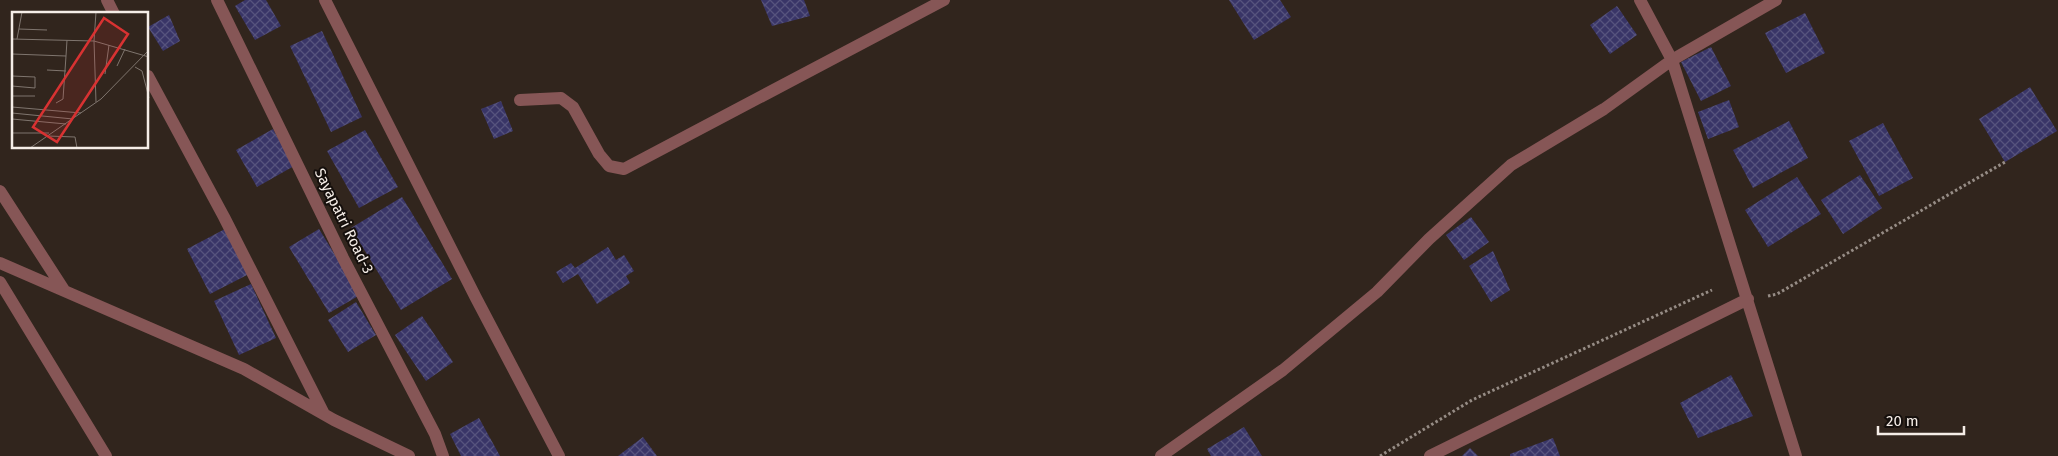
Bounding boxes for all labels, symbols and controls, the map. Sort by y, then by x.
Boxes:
inset map [12,12,149,149]
street label: Sayapatri Road-3 [311,165,377,277]
scale bar [1878,404,1964,436]
text: 20 m [1886,412,1919,430]

